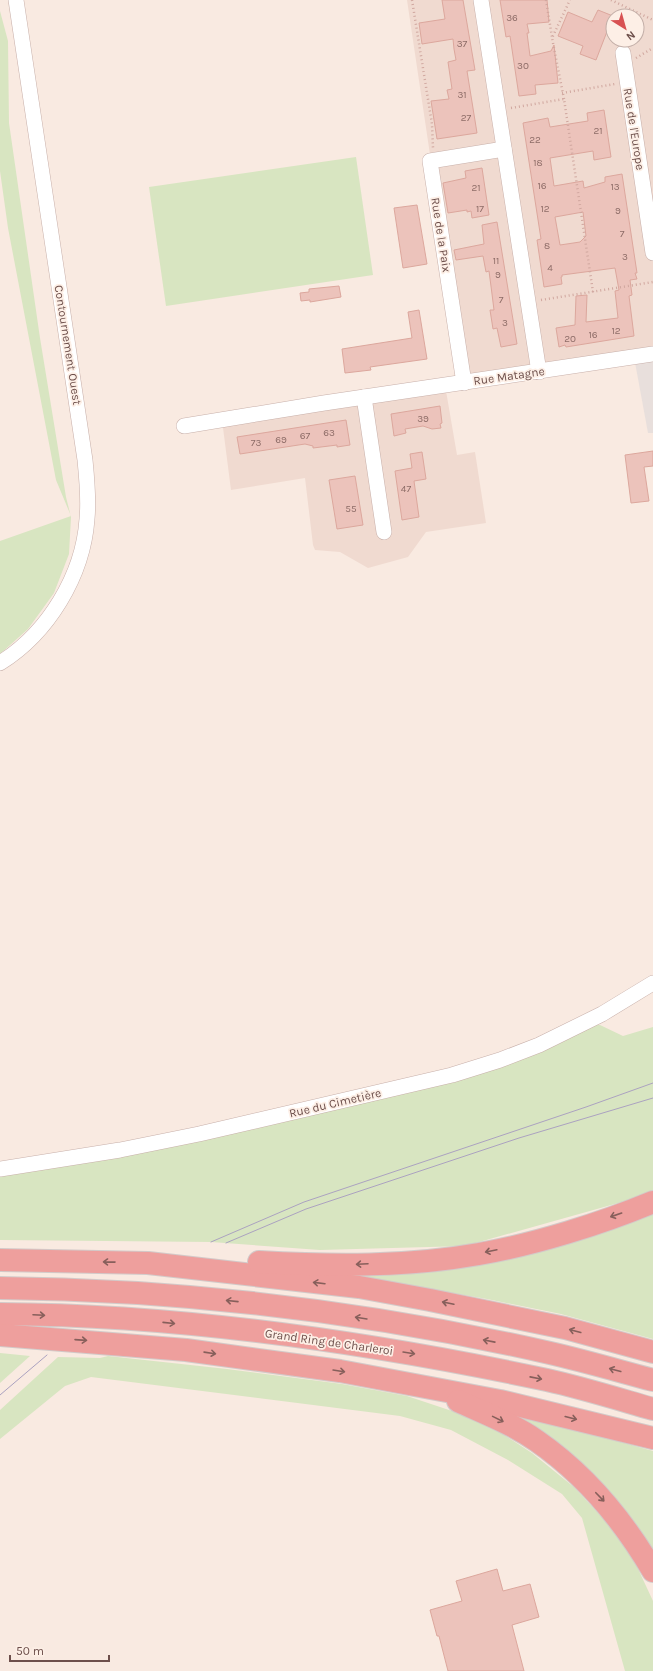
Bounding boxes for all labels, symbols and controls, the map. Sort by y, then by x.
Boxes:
north arrow [605,8,645,48]
house number: 36 [506,12,518,24]
text: N [624,28,638,43]
house number: 37 [457,38,468,50]
house number: 30 [517,60,529,72]
street label: Rue de l'Europe [621,87,647,171]
house number: 31 [457,89,467,101]
house number: 27 [461,112,472,124]
house number: 21 [593,125,603,137]
house number: 22 [529,134,541,146]
house number: 18 [533,157,543,169]
house number: 16 [537,180,547,192]
house number: 13 [610,181,620,193]
house number: 21 [471,182,481,194]
street label: Rue de la Paix [428,197,454,273]
house number: 17 [476,203,484,215]
house number: 12 [540,203,550,215]
house number: 9 [615,205,621,217]
house number: 7 [620,228,625,240]
house number: 8 [544,240,550,252]
house number: 3 [622,251,628,263]
house number: 11 [493,255,499,267]
house number: 4 [547,262,553,274]
house number: 9 [495,269,501,281]
street label: Contournement Ouest [52,284,84,406]
house number: 7 [499,294,504,306]
house number: 3 [502,317,508,329]
house number: 12 [611,325,621,337]
house number: 16 [588,329,598,341]
house number: 20 [564,333,576,345]
street label: Rue Matagne [473,364,545,388]
house number: 39 [417,413,429,425]
house number: 63 [323,427,335,439]
house number: 67 [300,430,311,442]
house number: 69 [275,434,287,446]
house number: 73 [251,437,261,449]
house number: 47 [401,483,411,495]
house number: 55 [345,503,357,515]
street label: Rue du Cimetière [288,1086,382,1120]
one-way arrow [611,1212,623,1220]
one-way arrow [485,1248,498,1256]
one-way arrow [103,1258,116,1266]
one-way arrow [356,1261,369,1268]
one-way arrow [313,1279,326,1286]
one-way arrow [226,1297,239,1305]
one-way arrow [442,1299,455,1307]
one-way arrow [32,1312,45,1319]
one-way arrow [355,1314,368,1322]
one-way arrow [162,1319,175,1326]
street label: Grand Ring de Charleroi [264,1326,394,1358]
one-way arrow [569,1326,582,1334]
one-way arrow [74,1337,87,1344]
one-way arrow [482,1337,495,1345]
one-way arrow [203,1349,216,1357]
one-way arrow [402,1349,415,1357]
one-way arrow [609,1366,622,1373]
one-way arrow [332,1367,345,1375]
one-way arrow [529,1375,542,1383]
one-way arrow [564,1414,577,1422]
one-way arrow [491,1416,503,1423]
one-way arrow [596,1492,605,1502]
scale bar [10,1637,109,1663]
text: 50 m [16,1644,44,1658]

